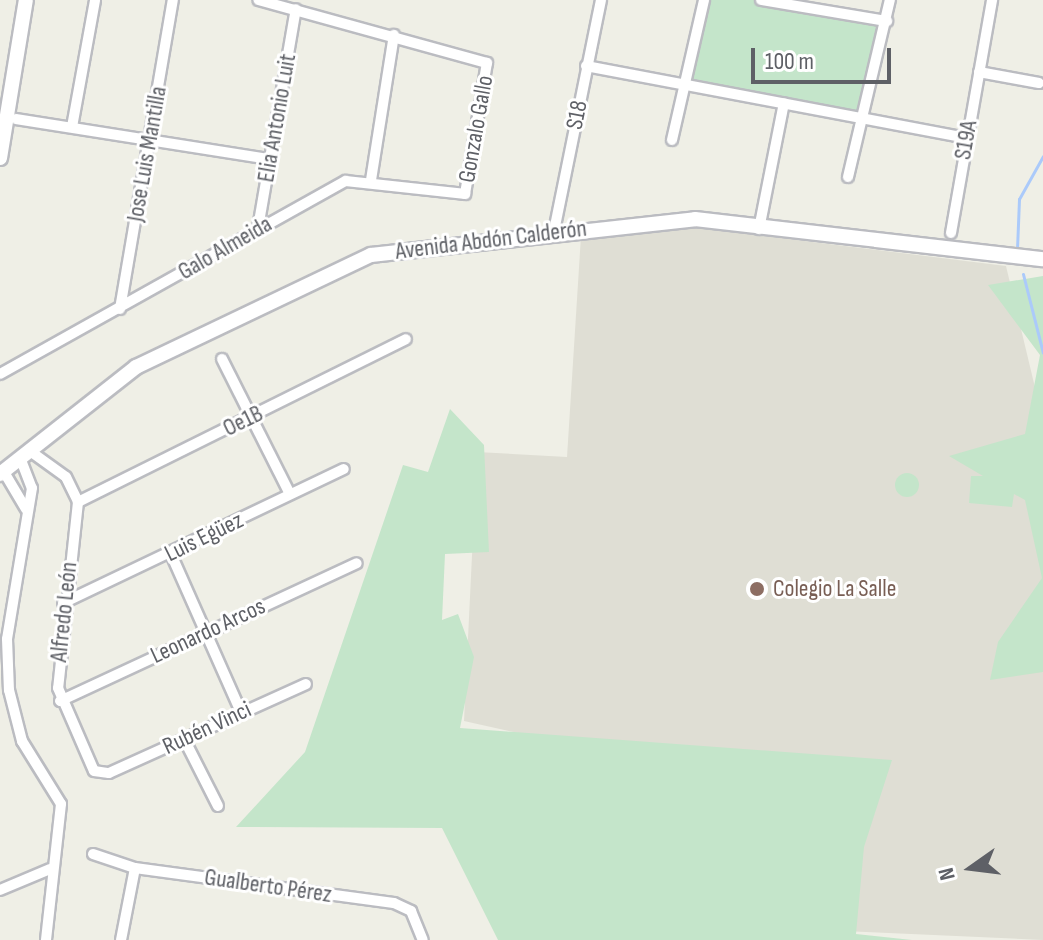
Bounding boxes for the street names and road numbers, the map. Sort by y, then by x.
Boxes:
street label: Elia Antonio Luit [252,52,302,184]
street label: Gonzalo Gallo [452,73,500,185]
street label: Jose Luis Mantilla [121,84,173,224]
street label: S18 [560,98,594,132]
street label: S19A [948,118,984,162]
street label: Galo Almeida [173,210,277,286]
street label: Avenida Abdón Calderón [394,214,588,266]
street label: Oe1B [218,399,268,443]
street label: Luis Egüez [160,506,248,568]
street label: Alfredo León [44,561,84,663]
street label: Leonardo Arcos [146,592,270,670]
street label: Rubén Vinci [158,695,256,761]
street label: Gualberto Pérez [203,863,333,909]

